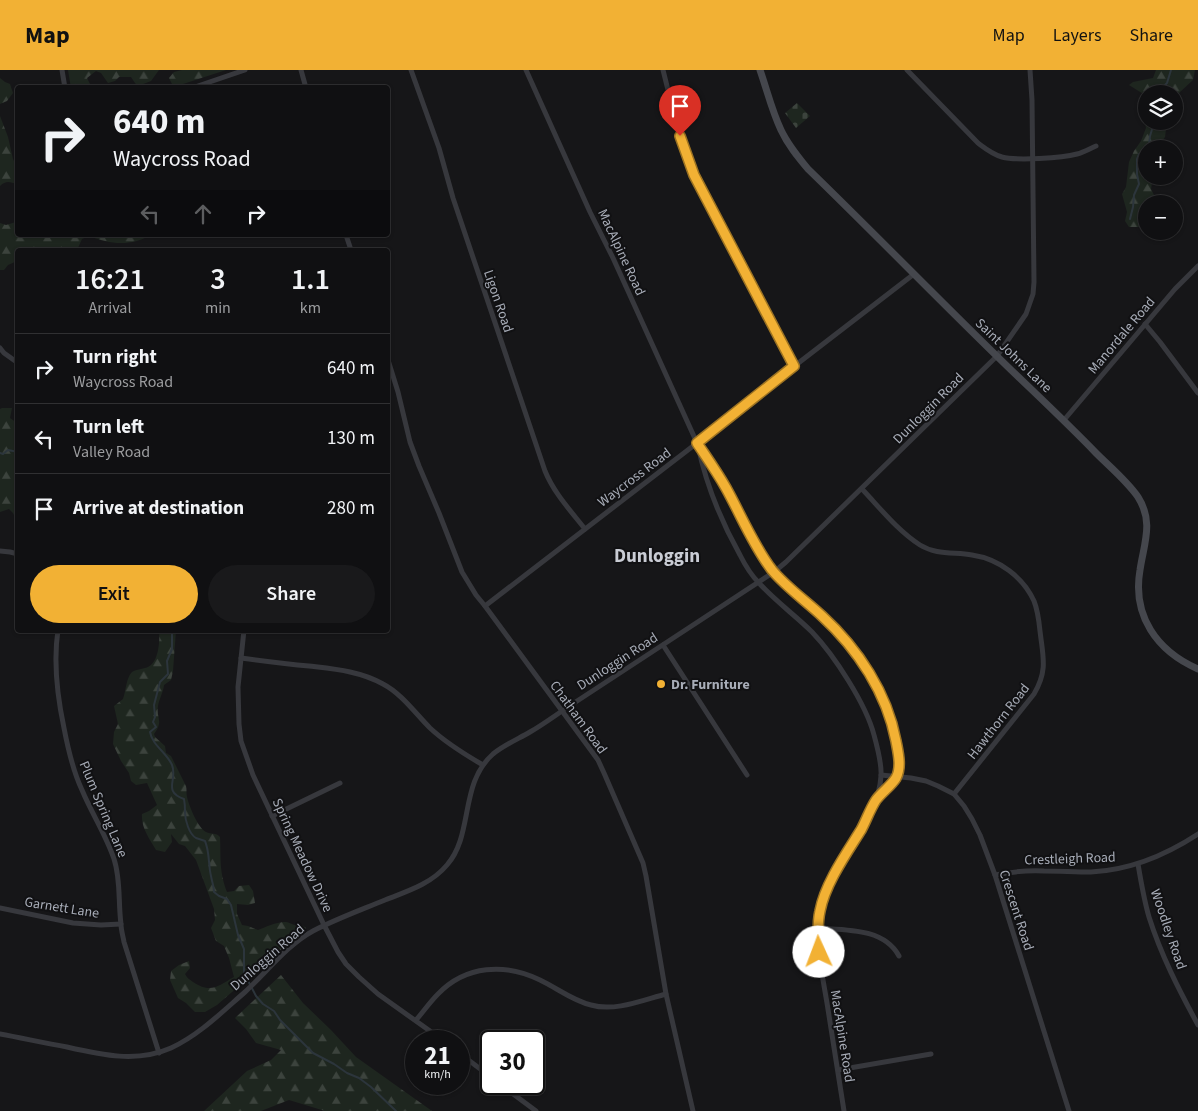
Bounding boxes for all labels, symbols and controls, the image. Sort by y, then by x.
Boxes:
text: Map [25,18,70,53]
text: Map [993,23,1025,48]
text: Layers [1053,23,1102,48]
text: Share [1130,23,1173,48]
pin [659,85,701,136]
map controls [1138,85,1183,240]
button: layers [1138,85,1183,130]
icon: arrive [666,92,694,120]
text: 640 m [113,97,205,147]
icon: right [30,105,95,170]
button: + [1138,140,1183,185]
text: Waycross Road [113,143,251,175]
button: − [1138,195,1183,240]
icon: left [136,200,164,228]
icon: ahead [189,200,217,228]
icon: right [242,200,270,228]
street label: MacAlpine Road [592,206,650,299]
text: 16:21 [75,258,145,301]
text: 3 [210,258,226,301]
text: 1.1 [291,258,330,301]
street label: Ligon Road [478,267,518,335]
street label: Manordale Road [1083,293,1160,379]
text: Arrival [88,297,131,319]
text: min [205,297,231,319]
text: km [300,297,321,319]
street label: Saint Johns Lane [970,314,1056,398]
text: Turn right [73,344,157,371]
icon: right [30,355,58,383]
text: 640 m [327,355,375,382]
street label: Dunloggin Road [889,369,969,449]
text: Waycross Road [73,371,173,393]
text: Turn left [73,414,144,441]
icon: left [30,425,58,453]
text: 130 m [327,425,375,452]
text: Valley Road [73,441,150,463]
street label: Waycross Road [594,443,676,512]
icon: arrive [30,495,58,523]
text: Arrive at destination [73,495,244,522]
text: 280 m [327,495,375,522]
district label: Dunloggin [614,543,700,570]
button: Exit [30,565,198,623]
button: Share [208,565,375,623]
street label: Dunloggin Road [573,628,662,696]
place label: Dr. Furniture [671,675,750,695]
street label: Chatham Road [545,677,612,758]
marker: Dr. Furniture [655,678,667,690]
street label: Hawthorn Road [963,679,1035,764]
street label: Plum Spring Lane [74,758,132,861]
street label: Spring Meadow Drive [267,795,337,916]
street label: Crestleigh Road [1024,847,1116,871]
street label: Crescent Road [994,867,1039,953]
street label: Woodley Road [1145,886,1191,972]
street label: Garnett Lane [23,892,101,924]
street label: Dunloggin Road [226,920,309,996]
position arrow [792,925,844,977]
street label: MacAlpine Road [825,988,859,1084]
speed limit sign: 30 [480,1030,545,1095]
text: 21 [424,1038,451,1074]
text: km/h [424,1066,451,1083]

